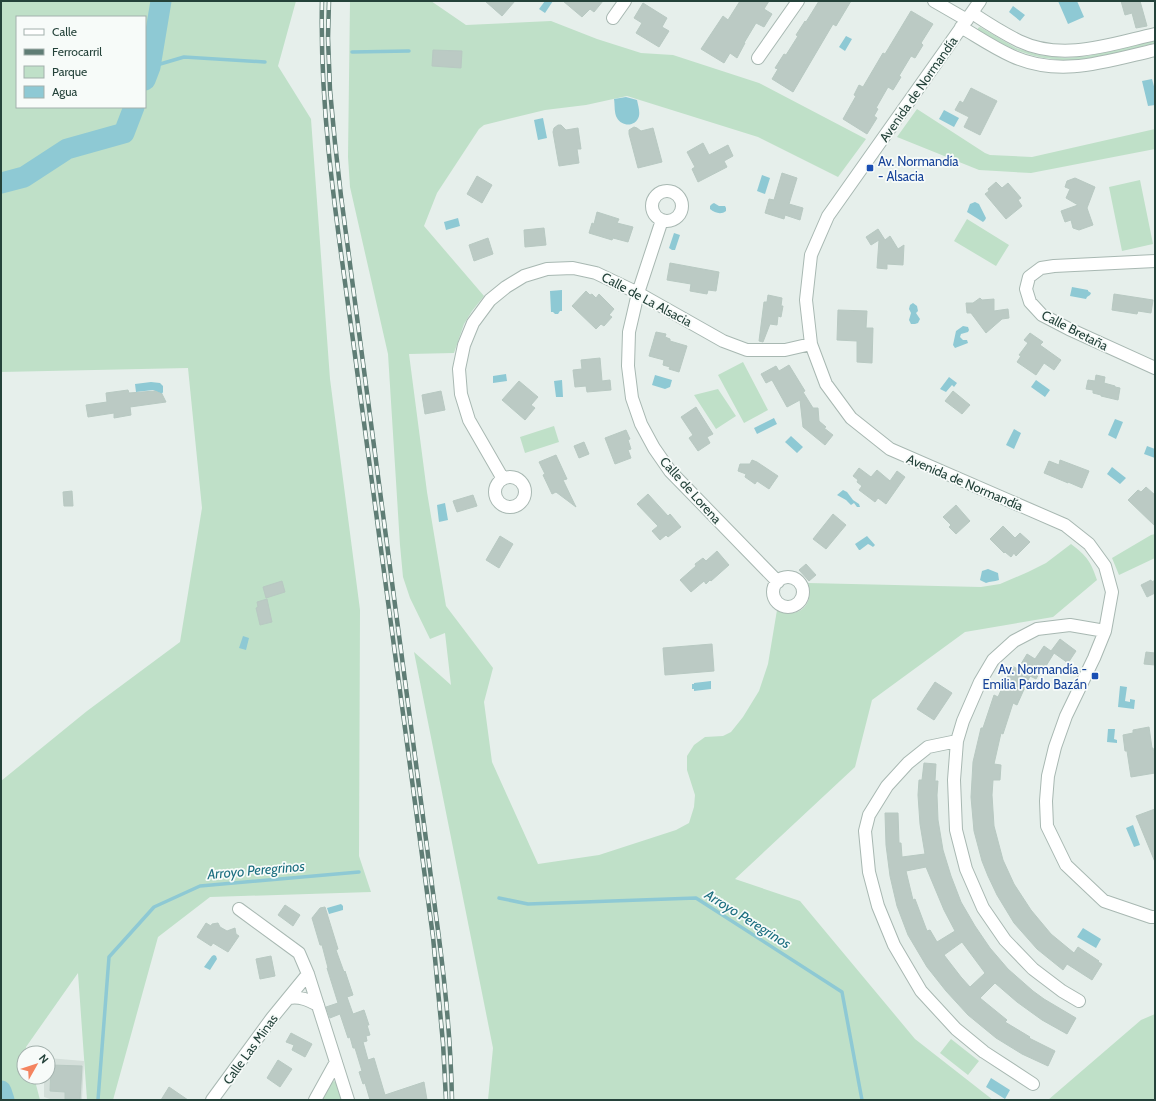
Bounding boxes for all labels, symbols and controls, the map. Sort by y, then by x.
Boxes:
legend [16,16,146,108]
text: Calle [52,24,77,39]
street label: Avenida de Normandía [876,33,961,145]
text: Ferrocarril [52,44,102,59]
text: Parque [52,64,87,79]
text: Agua [52,84,78,99]
place label: Av. Normandía - Alsacia [878,153,959,184]
marker: Av. Normandía - Alsacia [865,163,875,173]
street label: Calle de La Alsacia [599,268,696,330]
street label: Calle Bretaña [1039,306,1112,354]
street label: Avenida de Normandía [904,450,1026,514]
street label: Calle de Lorena [657,453,726,527]
place label: Av. Normandía - Emilia Pardo Bazán [982,661,1087,692]
marker: Av. Normandía - Emilia Pardo Bazán [1090,671,1100,681]
water label: Arroyo Peregrinos [205,857,306,883]
water label: Arroyo Peregrinos [701,885,795,953]
street label: Calle Las Minas [219,1010,281,1087]
north arrow [16,1045,56,1085]
text: N [36,1051,52,1066]

